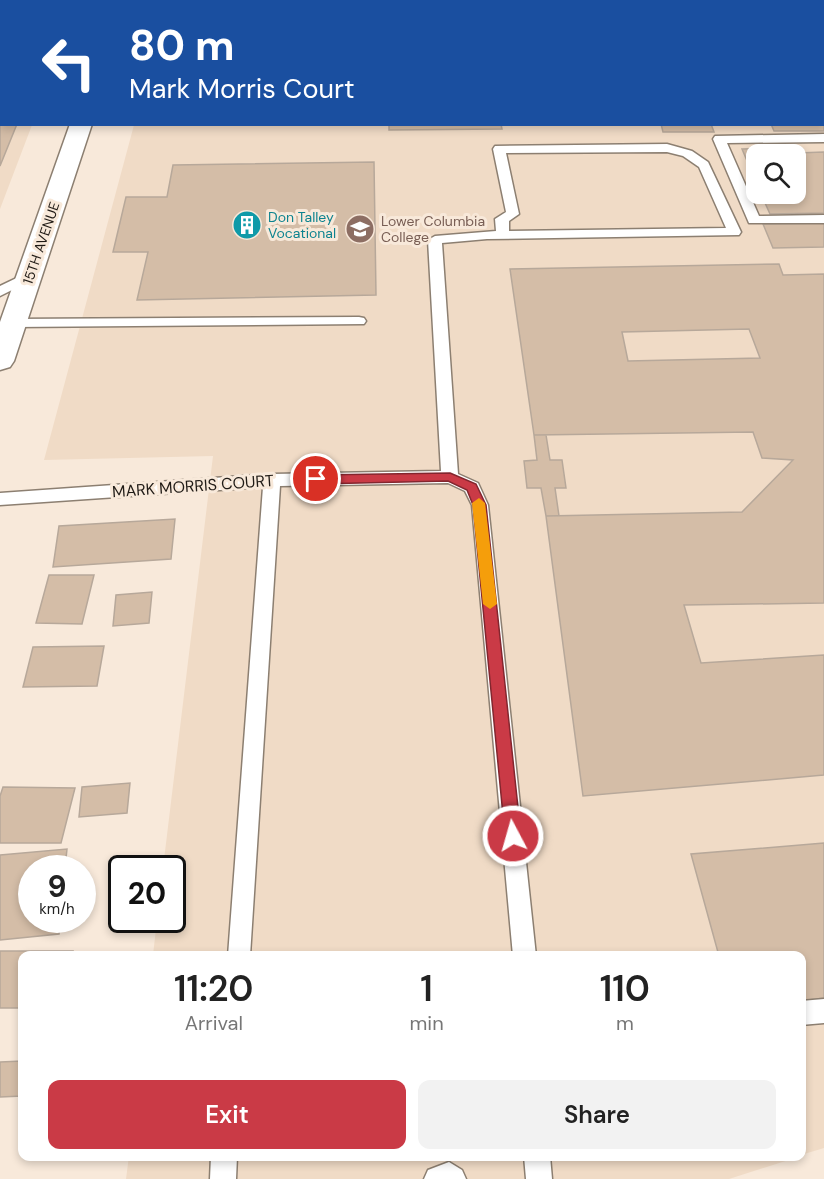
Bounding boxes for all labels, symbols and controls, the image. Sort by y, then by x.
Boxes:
text: 80 m [129,18,235,73]
icon: left [30,24,108,102]
text: Mark Morris Court [129,71,355,106]
map controls [746,144,806,204]
button: search [746,144,806,204]
street label: 15TH AVENUE [19,199,63,286]
place label: Don Talley Vocational [268,208,336,242]
building icon: Don Talley Vocational [231,209,263,241]
place label: Lower Columbia College [381,212,485,246]
school or university icon: Lower Columbia College [344,213,376,245]
pin [290,453,341,504]
icon: arrive [299,462,332,495]
street label: MARK MORRIS COURT [111,470,275,502]
position arrow [481,804,545,868]
speed limit sign: 20 [108,855,186,933]
text: 9 [47,867,67,906]
text: km/h [39,899,75,919]
text: 11:20 [174,965,253,1012]
text: 1 [420,965,433,1012]
text: 110 [600,965,650,1012]
text: Arrival [185,1010,243,1036]
text: min [410,1010,444,1036]
text: m [616,1010,634,1036]
button: Exit [48,1080,406,1149]
button: Share [418,1080,776,1149]

